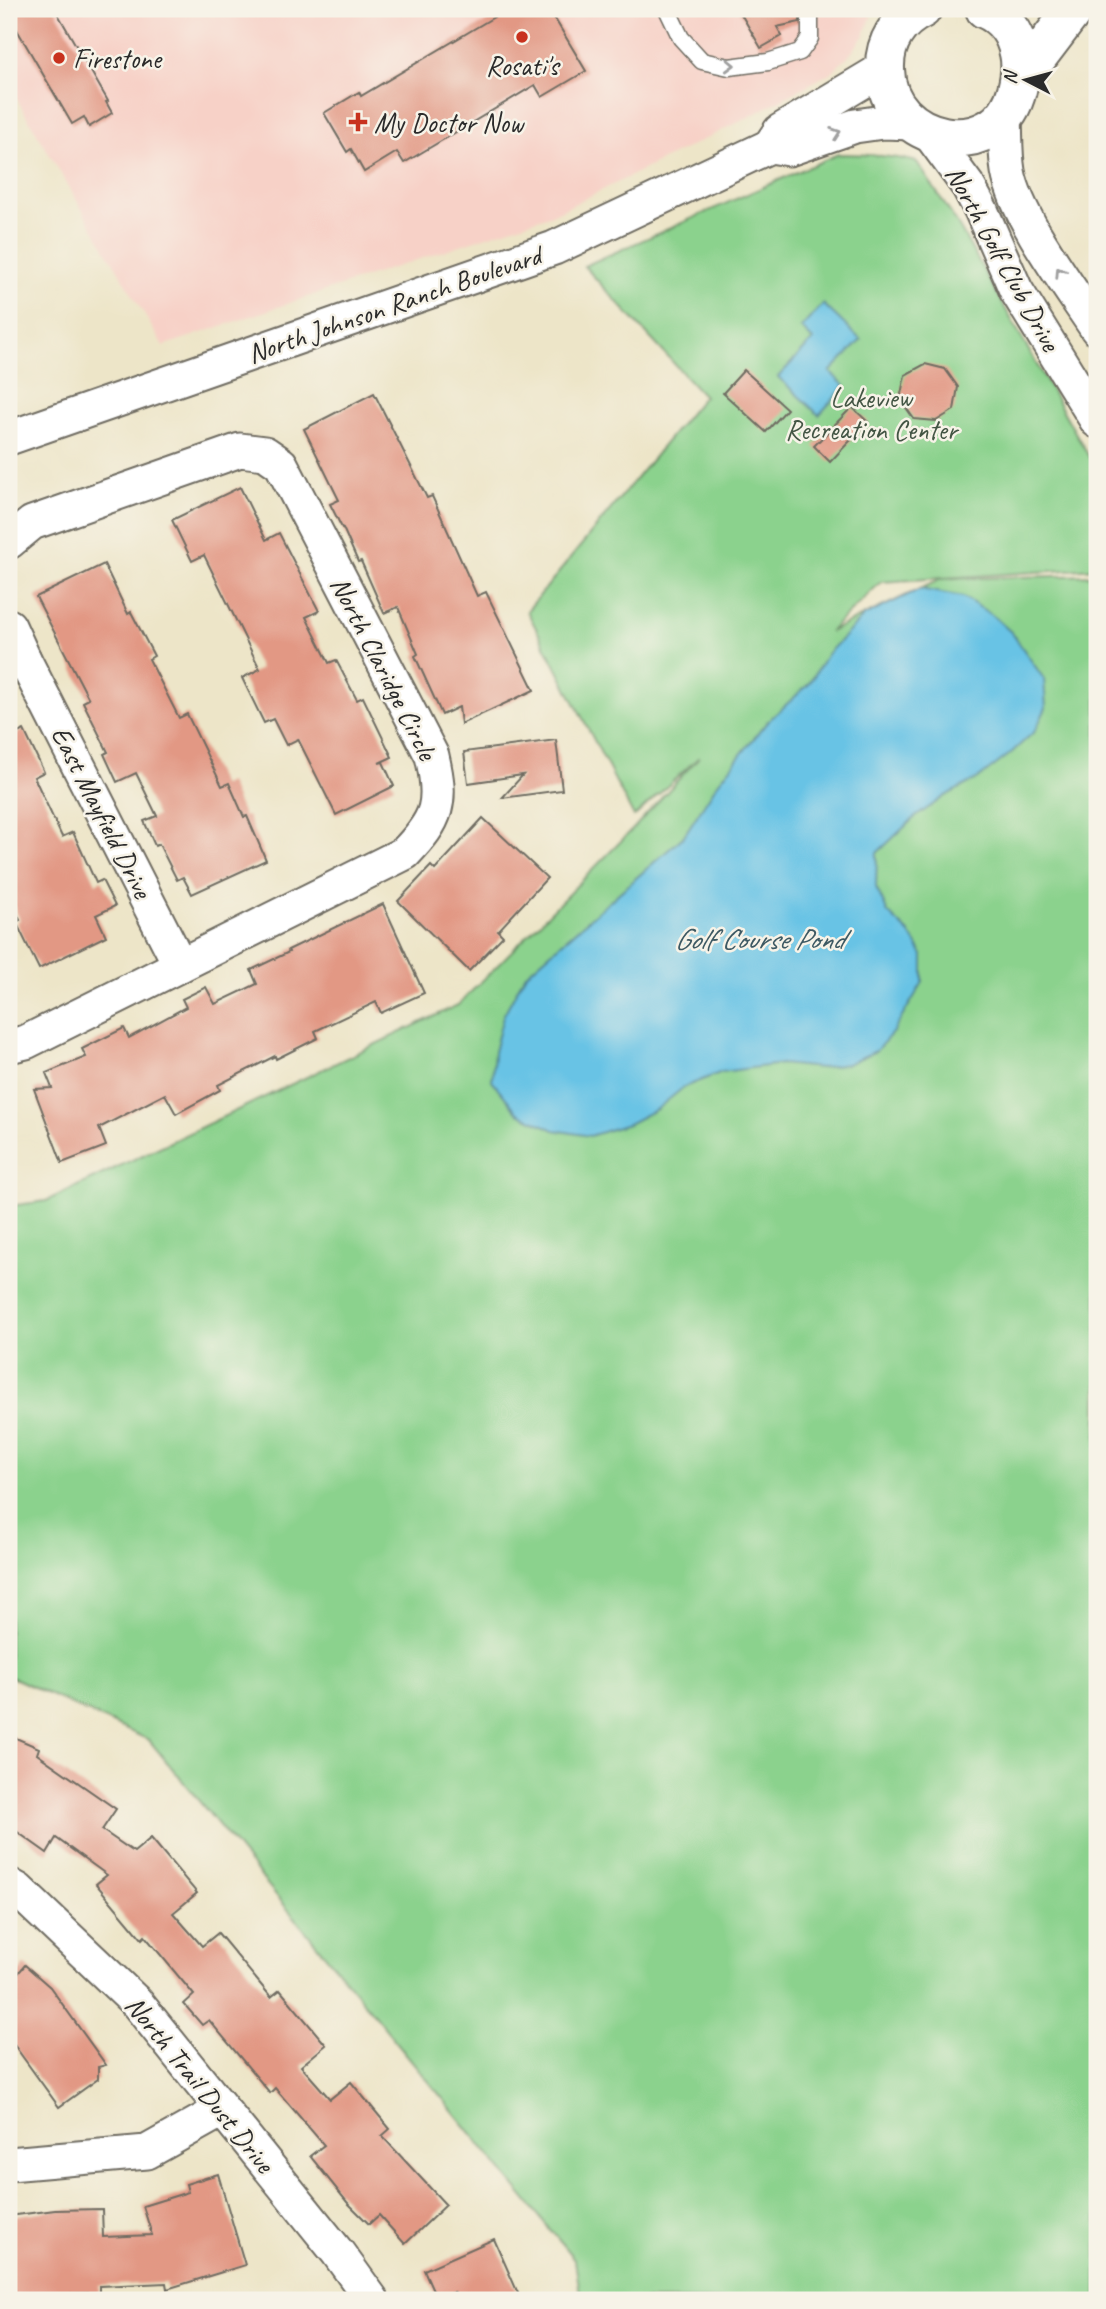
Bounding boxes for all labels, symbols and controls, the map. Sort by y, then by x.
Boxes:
marker: Rosati's [514,29,530,45]
place label: Firestone [73,41,163,76]
north arrow [990,46,1060,116]
place label: Rosati's [486,48,561,83]
marker: Firestone [51,50,67,66]
one-way arrow [725,58,736,73]
text: N [998,68,1023,85]
place label: My Doctor Now [374,105,526,140]
marker: My Doctor Now [348,112,368,132]
one-way arrow [829,127,841,141]
street label: North Golf Club Drive [938,159,1069,358]
street label: North Johnson Ranch Boulevard [243,236,549,371]
one-way arrow [1055,267,1068,280]
park label: Lakeview Recreation Center [785,380,960,447]
street label: North Claridge Circle [323,571,446,767]
street label: East Mayfield Drive [44,720,161,905]
water label: Golf Course Pond [674,920,853,958]
street label: North Trail Dust Drive [118,1988,283,2181]

